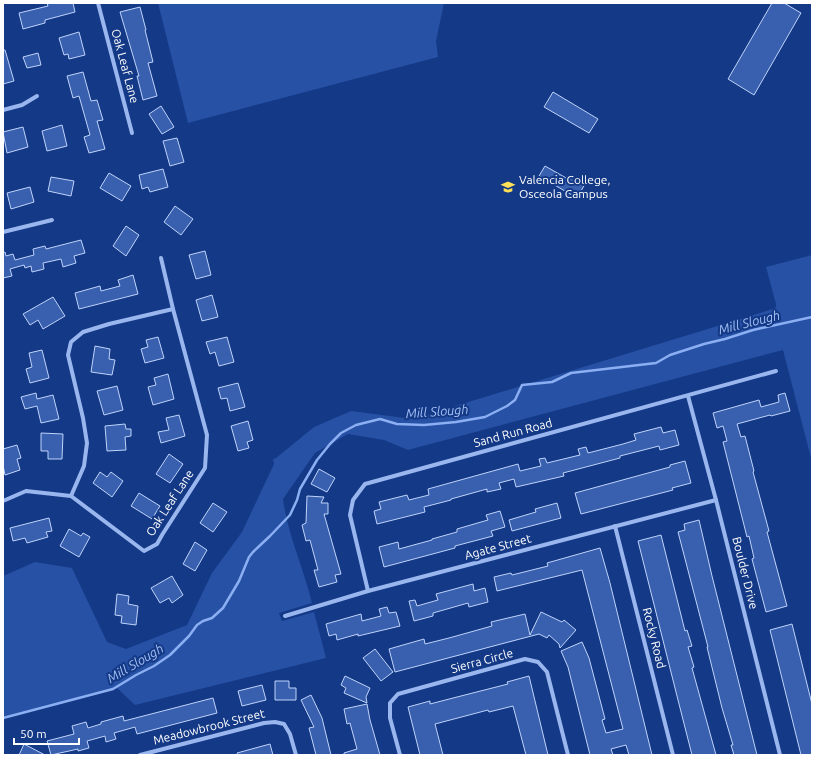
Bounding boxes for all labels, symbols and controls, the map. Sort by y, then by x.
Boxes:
street label: Oak Leaf Lane [109,27,142,104]
place label: Valencia College, Osceola Campus [519,173,610,200]
school or university icon: Valencia College, Osceola Campus [500,179,516,195]
water label: Mill Slough [717,308,781,336]
water label: Mill Slough [405,402,469,420]
street label: Sand Run Road [472,416,554,449]
street label: Oak Leaf Lane [143,467,196,538]
street label: Agate Street [463,531,533,562]
street label: Boulder Drive [730,535,761,610]
street label: Rocky Road [641,606,668,670]
water label: Mill Slough [104,641,166,685]
street label: Sierra Circle [449,646,514,675]
street label: Meadowbrook Street [152,706,266,747]
scale bar [14,720,79,746]
text: 50 m [20,727,47,740]

